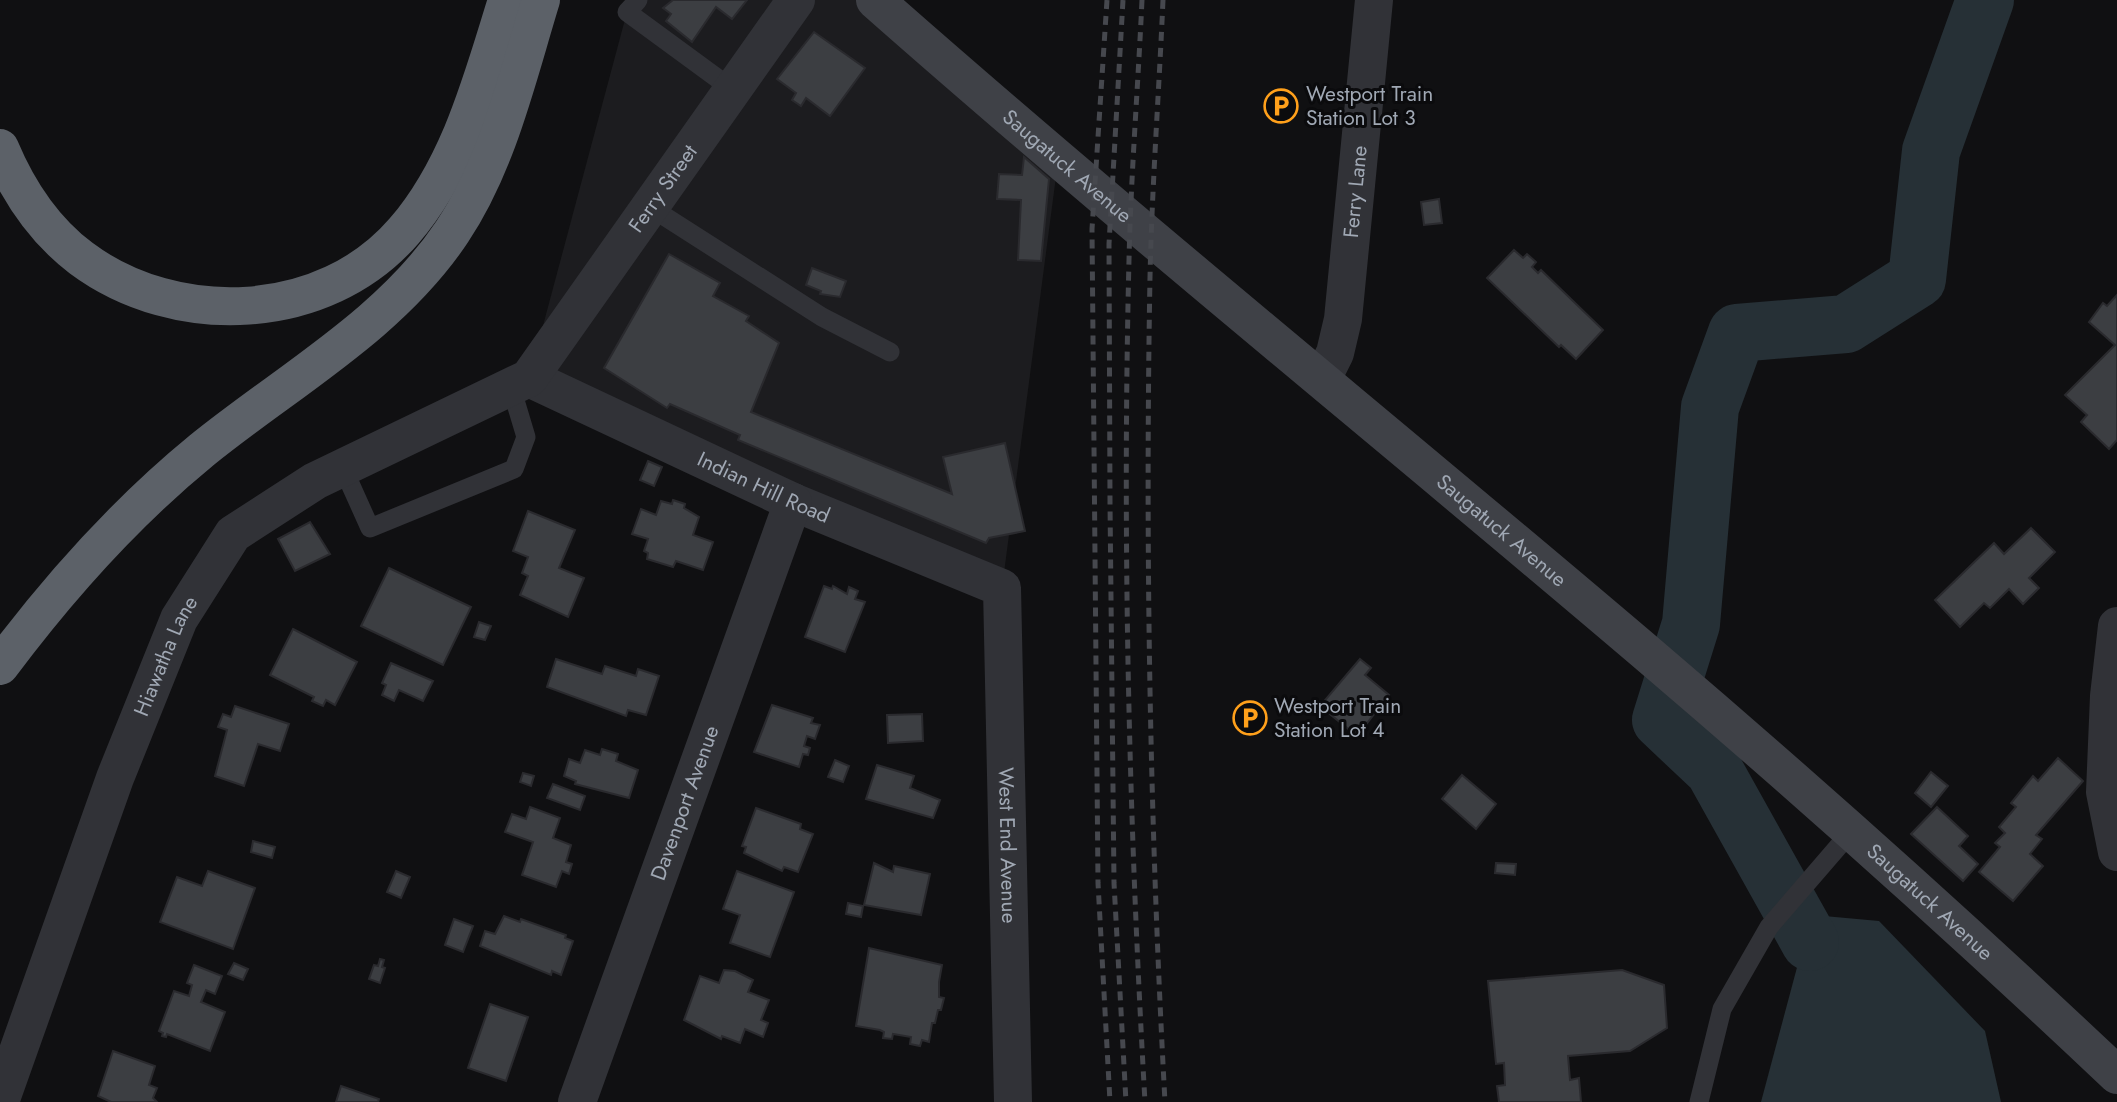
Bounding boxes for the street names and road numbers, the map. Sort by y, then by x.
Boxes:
street label: Saugatuck Avenue [996,102,1139,230]
street label: Ferry Street [621,138,704,239]
street label: Ferry Lane [1336,144,1375,239]
street label: Indian Hill Road [692,444,835,531]
street label: Saugatuck Avenue [1430,467,1573,594]
street label: Hiawatha Lane [126,590,205,721]
street label: Davenport Avenue [643,721,726,884]
street label: West End Avenue [991,767,1024,924]
street label: Saugatuck Avenue [1860,837,2000,968]

